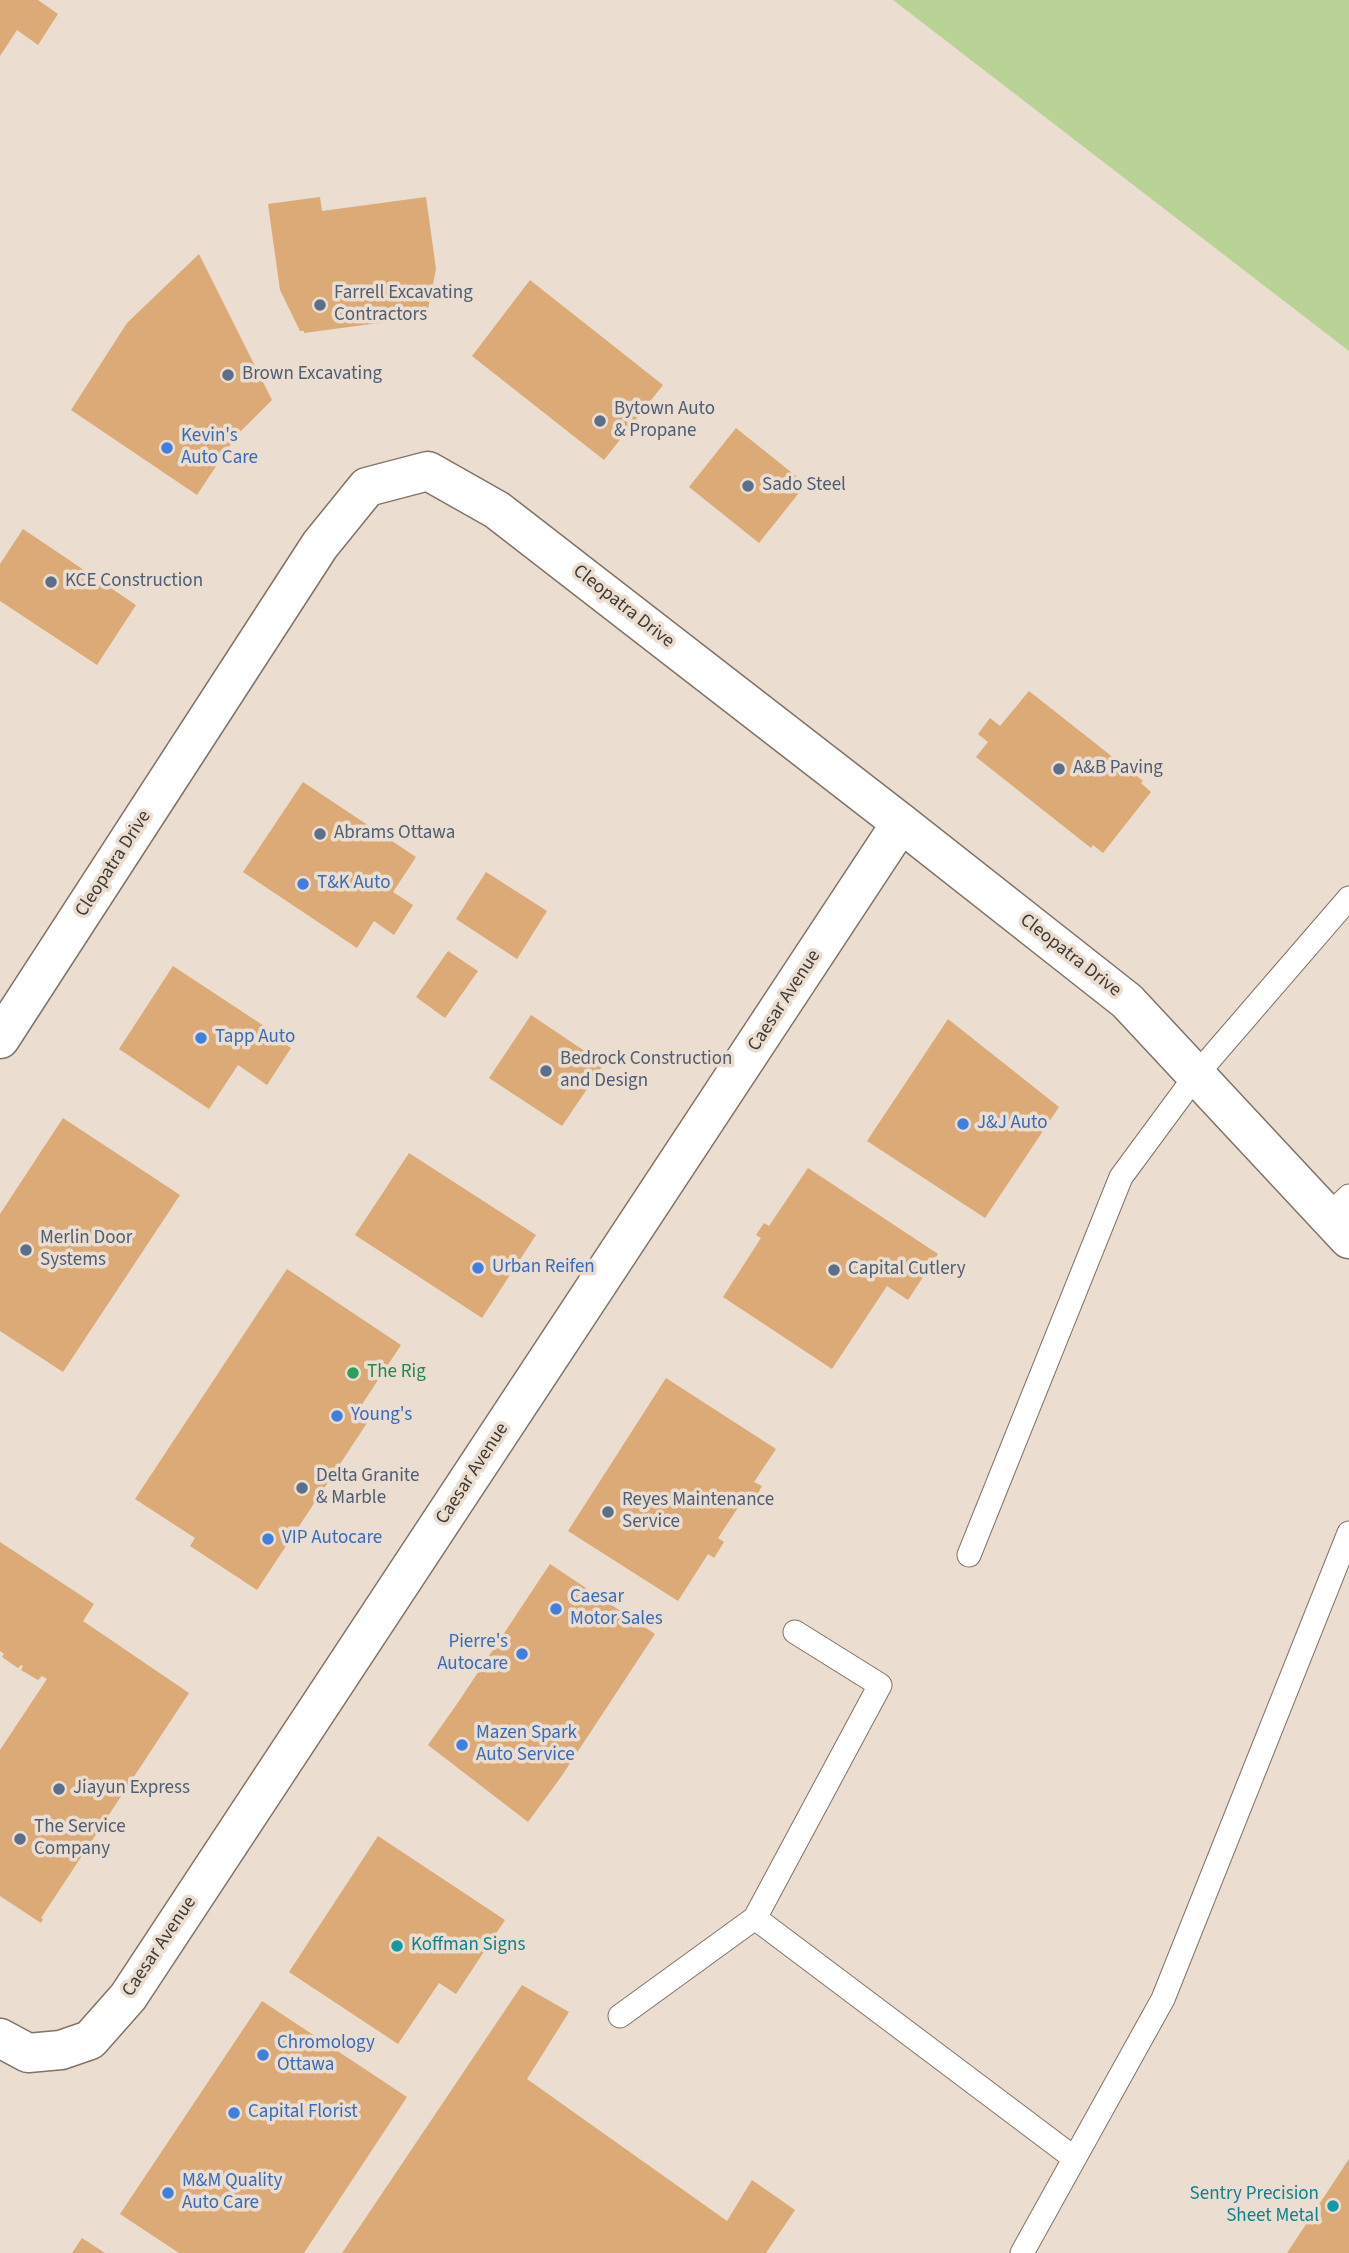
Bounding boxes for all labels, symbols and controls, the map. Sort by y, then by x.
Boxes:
place label: Farrell Excavating Contractors [334,283,473,327]
marker: Farrell Excavating Contractors [312,297,328,313]
place label: Brown Excavating [242,364,382,386]
marker: Brown Excavating [220,367,236,383]
place label: Bytown Auto & Propane [614,399,715,443]
marker: Bytown Auto & Propane [592,413,608,429]
place label: Kevin's Auto Care [181,426,258,470]
marker: Kevin's Auto Care [159,440,175,456]
place label: Sado Steel [762,475,846,497]
marker: Sado Steel [740,478,756,494]
street label: Cleopatra Drive [568,560,678,654]
place label: KCE Construction [65,571,203,593]
marker: KCE Construction [43,574,59,590]
place label: A&B Paving [1073,758,1163,780]
marker: A&B Paving [1051,761,1067,777]
street label: Cleopatra Drive [71,807,157,921]
place label: Abrams Ottawa [334,823,455,845]
marker: Abrams Ottawa [312,826,328,842]
place label: T&K Auto [317,873,391,895]
marker: T&K Auto [295,876,311,892]
street label: Cleopatra Drive [1015,909,1125,1003]
street label: Caesar Avenue [744,946,826,1056]
place label: Tapp Auto [215,1027,295,1049]
marker: Tapp Auto [193,1030,209,1046]
place label: Bedrock Construction and Design [560,1049,732,1093]
marker: Bedrock Construction and Design [538,1063,554,1079]
place label: J&J Auto [977,1113,1048,1135]
marker: J&J Auto [955,1116,971,1132]
place label: Merlin Door Systems [40,1228,132,1272]
marker: Merlin Door Systems [18,1242,34,1258]
place label: Urban Reifen [492,1257,595,1279]
place label: Capital Cutlery [848,1259,966,1281]
marker: Urban Reifen [470,1260,486,1276]
marker: Capital Cutlery [826,1262,842,1278]
place label: The Rig [367,1362,426,1384]
marker: The Rig [345,1365,361,1381]
place label: Young's [351,1405,412,1427]
marker: Young's [329,1408,345,1424]
street label: Caesar Avenue [432,1419,514,1529]
place label: Delta Granite & Marble [316,1466,419,1510]
marker: Delta Granite & Marble [294,1480,310,1496]
place label: Reyes Maintenance Service [622,1490,774,1534]
marker: Reyes Maintenance Service [600,1504,616,1520]
place label: VIP Autocare [282,1528,382,1550]
marker: VIP Autocare [260,1531,276,1547]
place label: Caesar Motor Sales [570,1587,663,1631]
marker: Caesar Motor Sales [548,1601,564,1617]
place label: Pierre's Autocare [437,1632,508,1676]
marker: Pierre's Autocare [514,1646,530,1662]
place label: Mazen Spark Auto Service [476,1723,577,1767]
marker: Mazen Spark Auto Service [454,1737,470,1753]
place label: Jiayun Express [73,1778,190,1800]
marker: Jiayun Express [51,1781,67,1797]
place label: The Service Company [34,1817,126,1861]
marker: The Service Company [12,1831,28,1847]
street label: Caesar Avenue [118,1892,202,2002]
place label: Koffman Signs [411,1935,525,1957]
marker: Koffman Signs [389,1938,405,1954]
place label: Chromology Ottawa [277,2033,375,2077]
marker: Chromology Ottawa [255,2047,271,2063]
place label: Capital Florist [248,2102,358,2124]
marker: Capital Florist [226,2105,242,2121]
place label: M&M Quality Auto Care [182,2171,282,2215]
place label: Sentry Precision Sheet Metal [1190,2184,1319,2228]
marker: M&M Quality Auto Care [160,2185,176,2201]
marker: Sentry Precision Sheet Metal [1325,2198,1341,2214]

